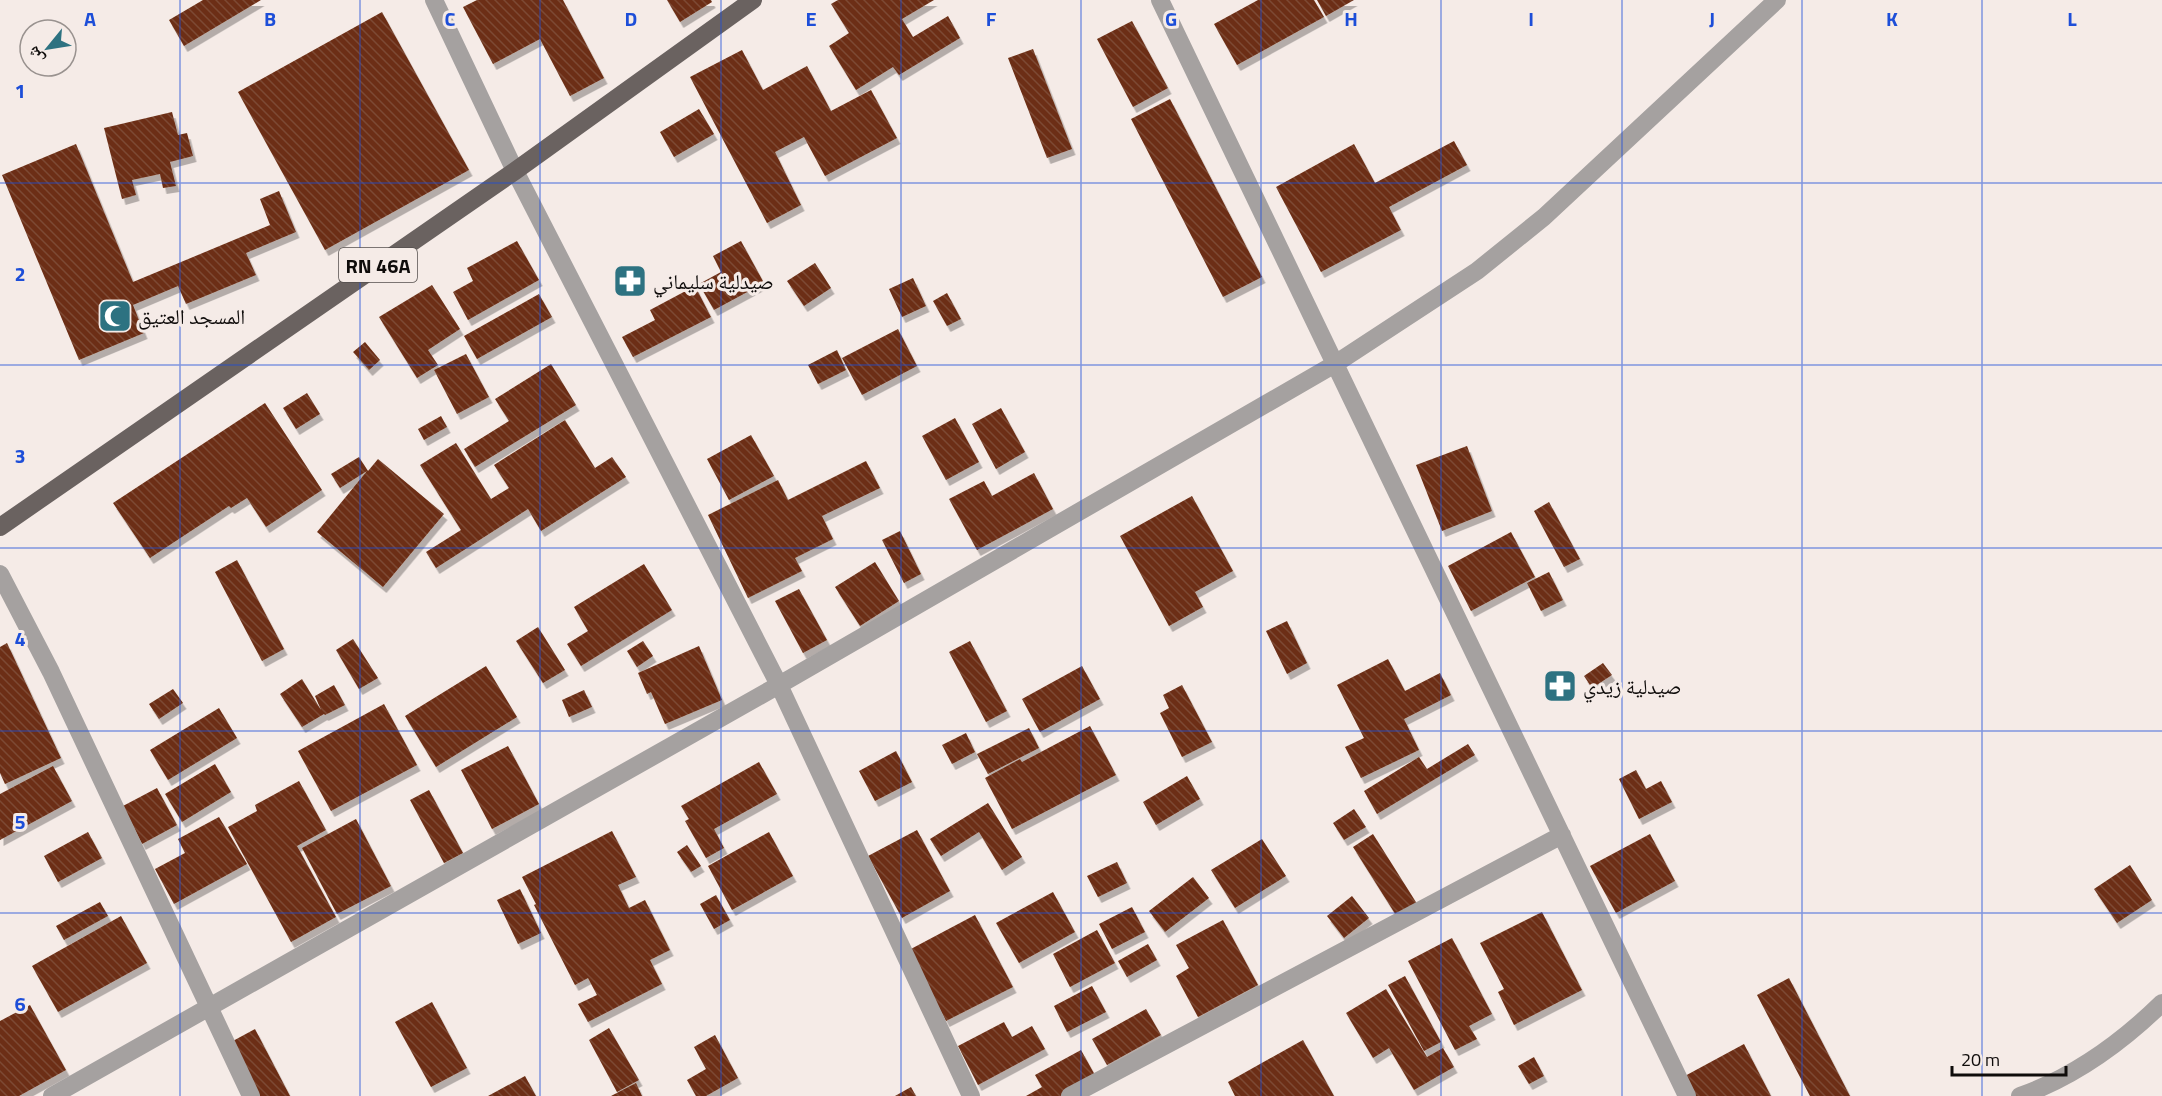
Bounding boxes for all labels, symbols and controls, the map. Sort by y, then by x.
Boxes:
text: A [84,3,96,34]
text: B [264,3,276,34]
text: C [445,3,456,34]
text: D [625,3,637,34]
text: E [805,3,817,34]
text: F [986,3,997,34]
text: G [1165,3,1177,34]
text: H [1344,3,1358,34]
text: I [1528,3,1534,34]
text: J [1709,3,1715,34]
text: K [1886,3,1898,34]
text: L [2067,3,2077,34]
north arrow [18,18,78,78]
text: ش [20,42,50,69]
text: 1 [14,75,26,106]
road number: RN 46A [339,248,417,282]
text: 2 [14,258,26,289]
pharmacy icon: صيدلية سليماني [612,263,648,299]
place label: صيدلية سليماني [653,265,774,298]
mosque icon: المسجد العتيق [97,298,133,334]
place label: المسجد العتيق [138,300,245,332]
text: 3 [14,440,26,471]
text: 4 [14,623,26,654]
pharmacy icon: صيدلية زيدي [1542,668,1578,704]
place label: صيدلية زيدي [1583,670,1681,703]
text: 5 [14,806,26,837]
text: 6 [14,988,26,1019]
scale bar [1952,1039,2066,1077]
text: 20 m [1961,1046,2000,1073]

